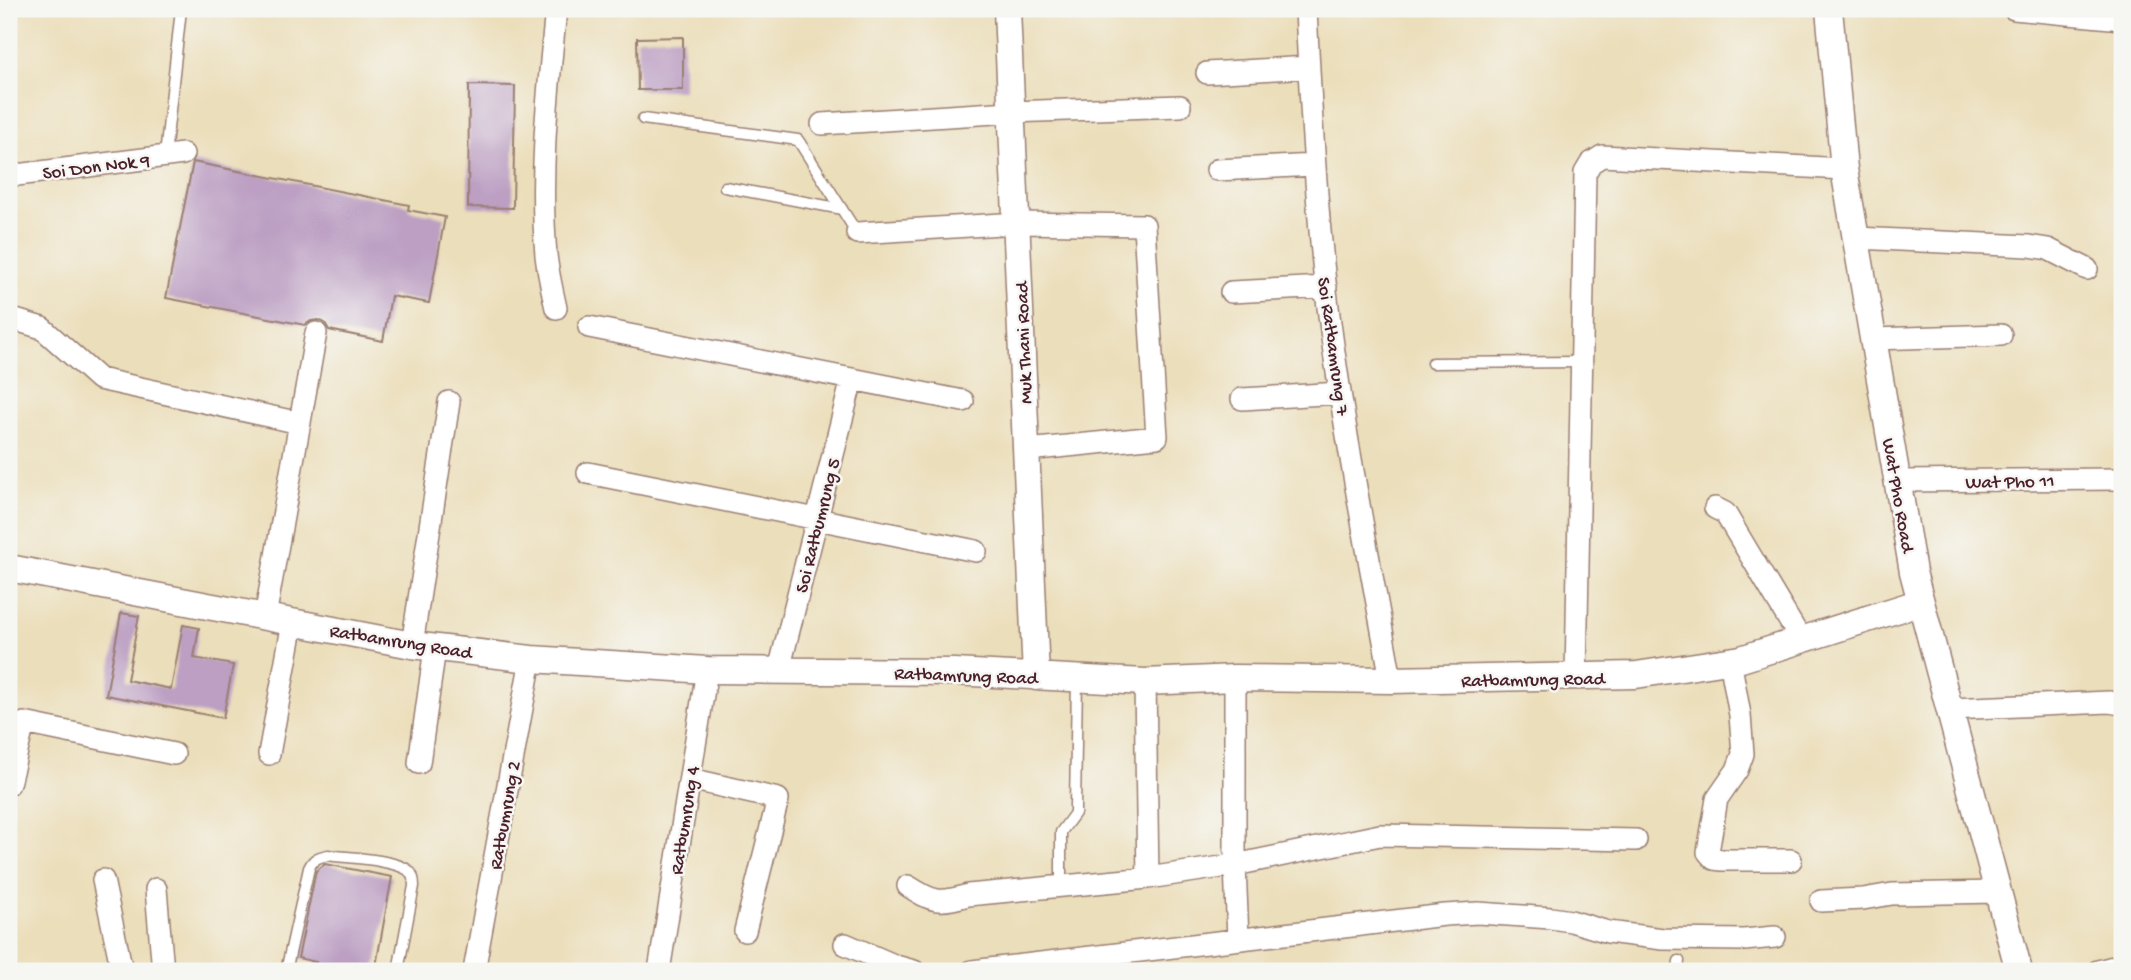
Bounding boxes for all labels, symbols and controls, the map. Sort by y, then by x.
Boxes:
street label: Soi Don Nok 9 [42,150,152,186]
street label: Soi Ratbamrung 7 [1310,276,1353,418]
street label: Muk Thani Road [1012,280,1039,404]
street label: Wat Pho Road [1875,437,1918,556]
street label: Soi Ratbumrung 5 [792,456,847,596]
street label: Wat Pho 11 [1965,471,2055,496]
street label: Ratbamrung Road [328,621,475,666]
street label: Ratbamrung Road [894,663,1040,692]
street label: Ratbamrung Road [1461,669,1607,694]
street label: Ratbumrung 2 [486,759,527,872]
street label: Ratbumrung 4 [667,765,706,877]

